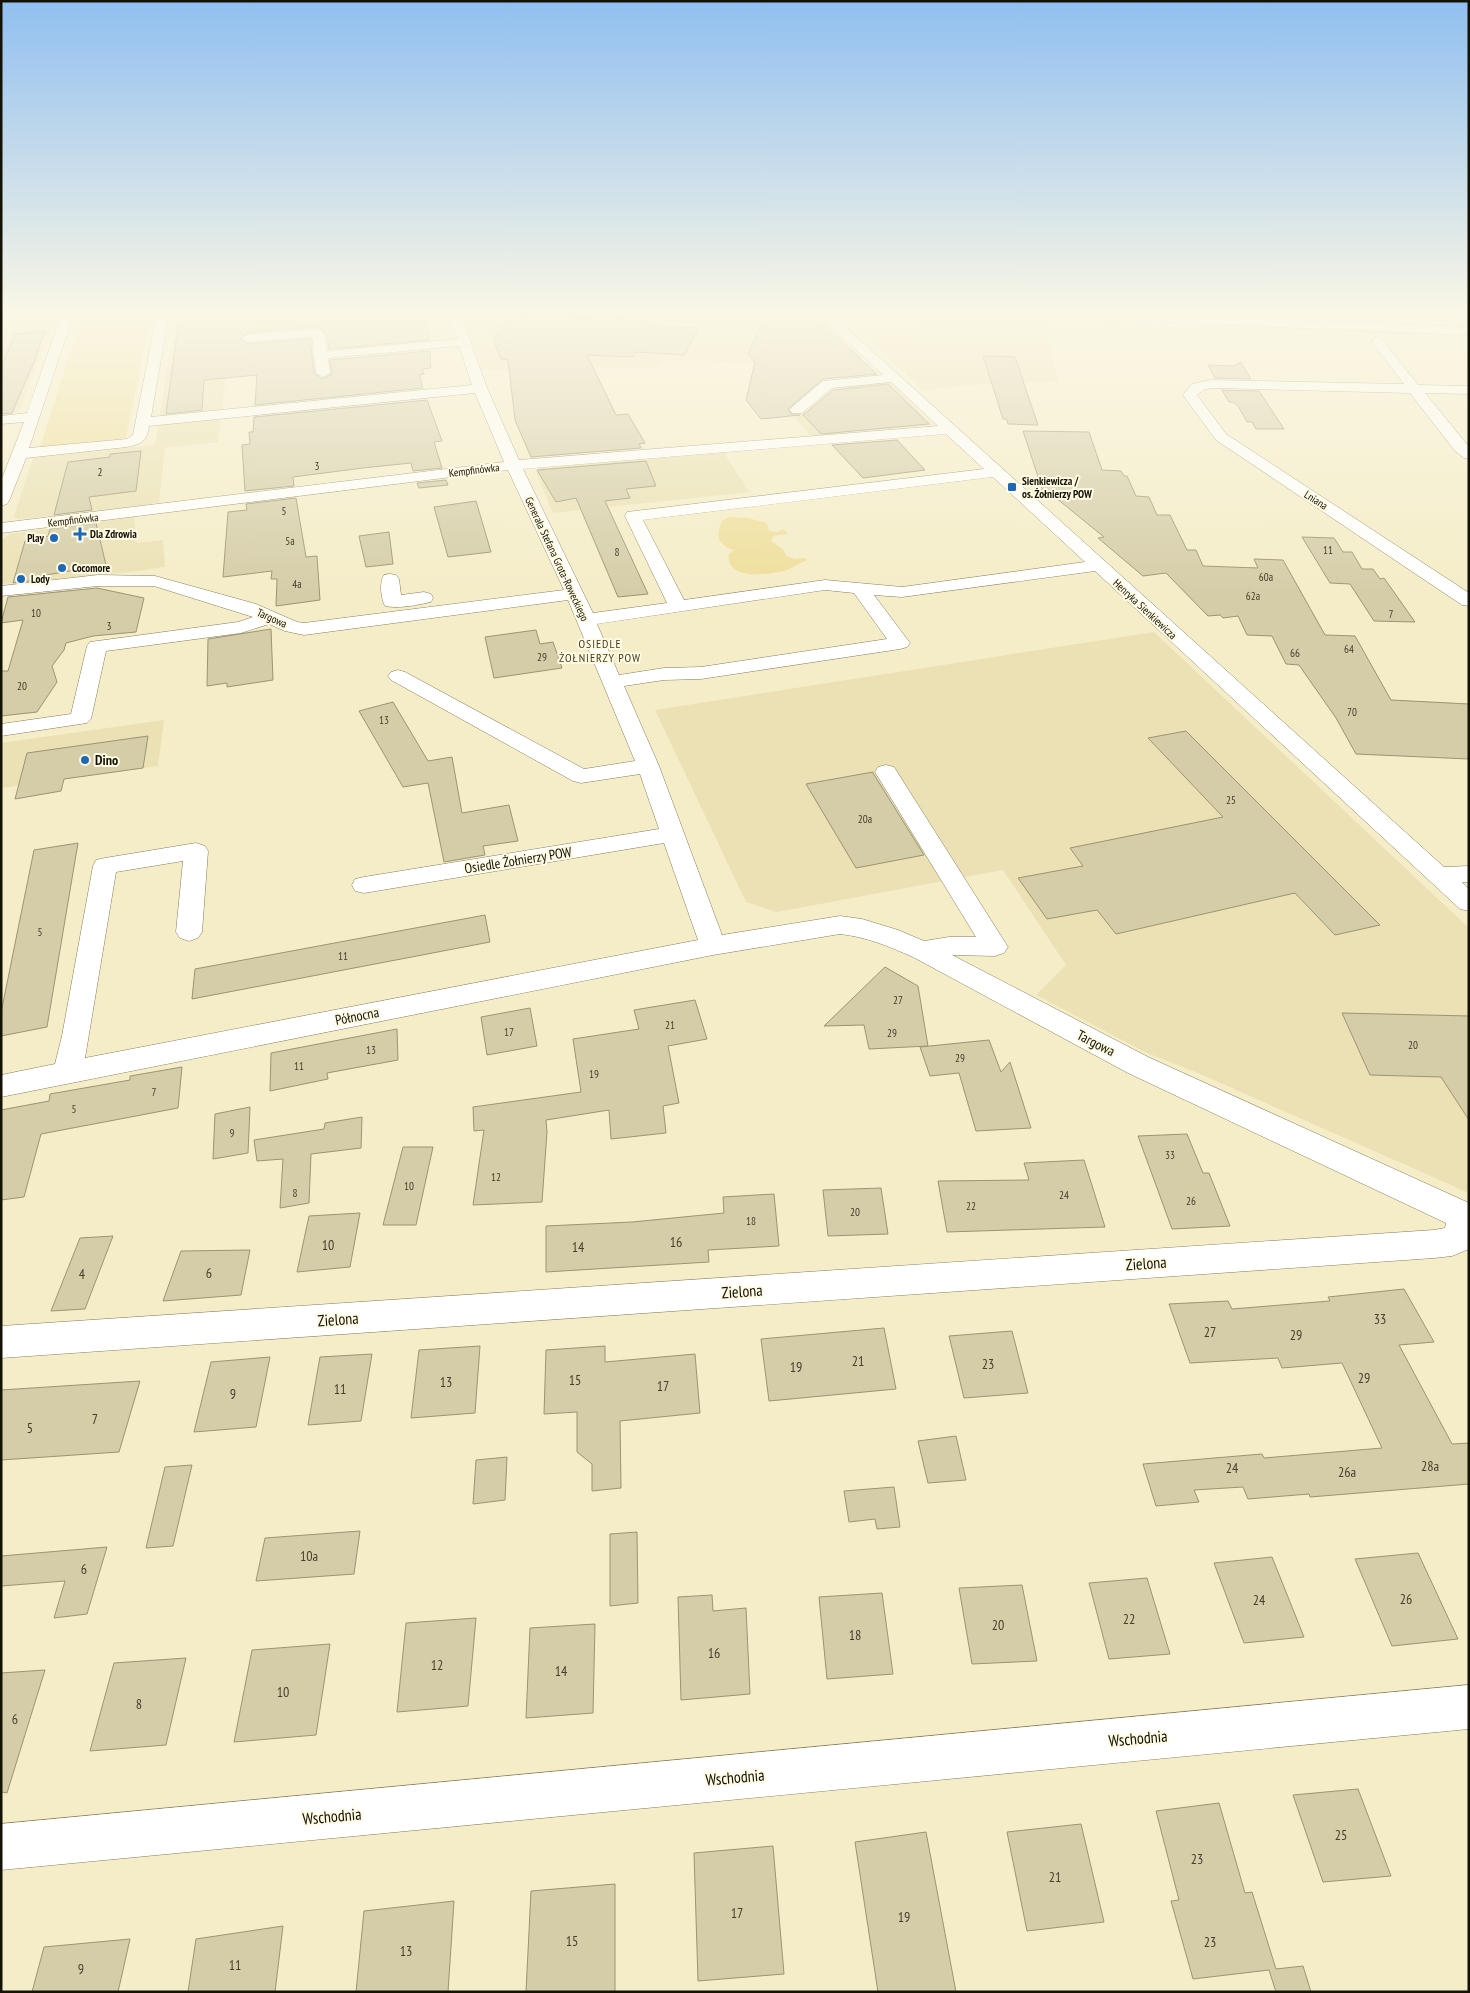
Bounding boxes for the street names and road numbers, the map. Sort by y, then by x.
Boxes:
street label: Kempfinówka [448,460,500,480]
street label: Lniana [1302,487,1330,513]
street label: Generała Stefana Grota-Roweckiego [522,495,592,624]
street label: Kempfinówka [47,510,99,530]
street label: Henryka Sienkiewicza [1110,576,1180,642]
street label: Targowa [255,605,289,631]
street label: Osiedle Żołnierzy POW [463,843,574,877]
street label: Północna [334,1003,380,1029]
street label: Targowa [1074,1026,1118,1060]
street label: Zielona [1125,1252,1167,1274]
street label: Zielona [721,1280,763,1302]
street label: Zielona [317,1308,359,1330]
street label: Wschodnia [1108,1725,1168,1751]
street label: Wschodnia [705,1764,765,1790]
street label: Wschodnia [302,1803,362,1829]

